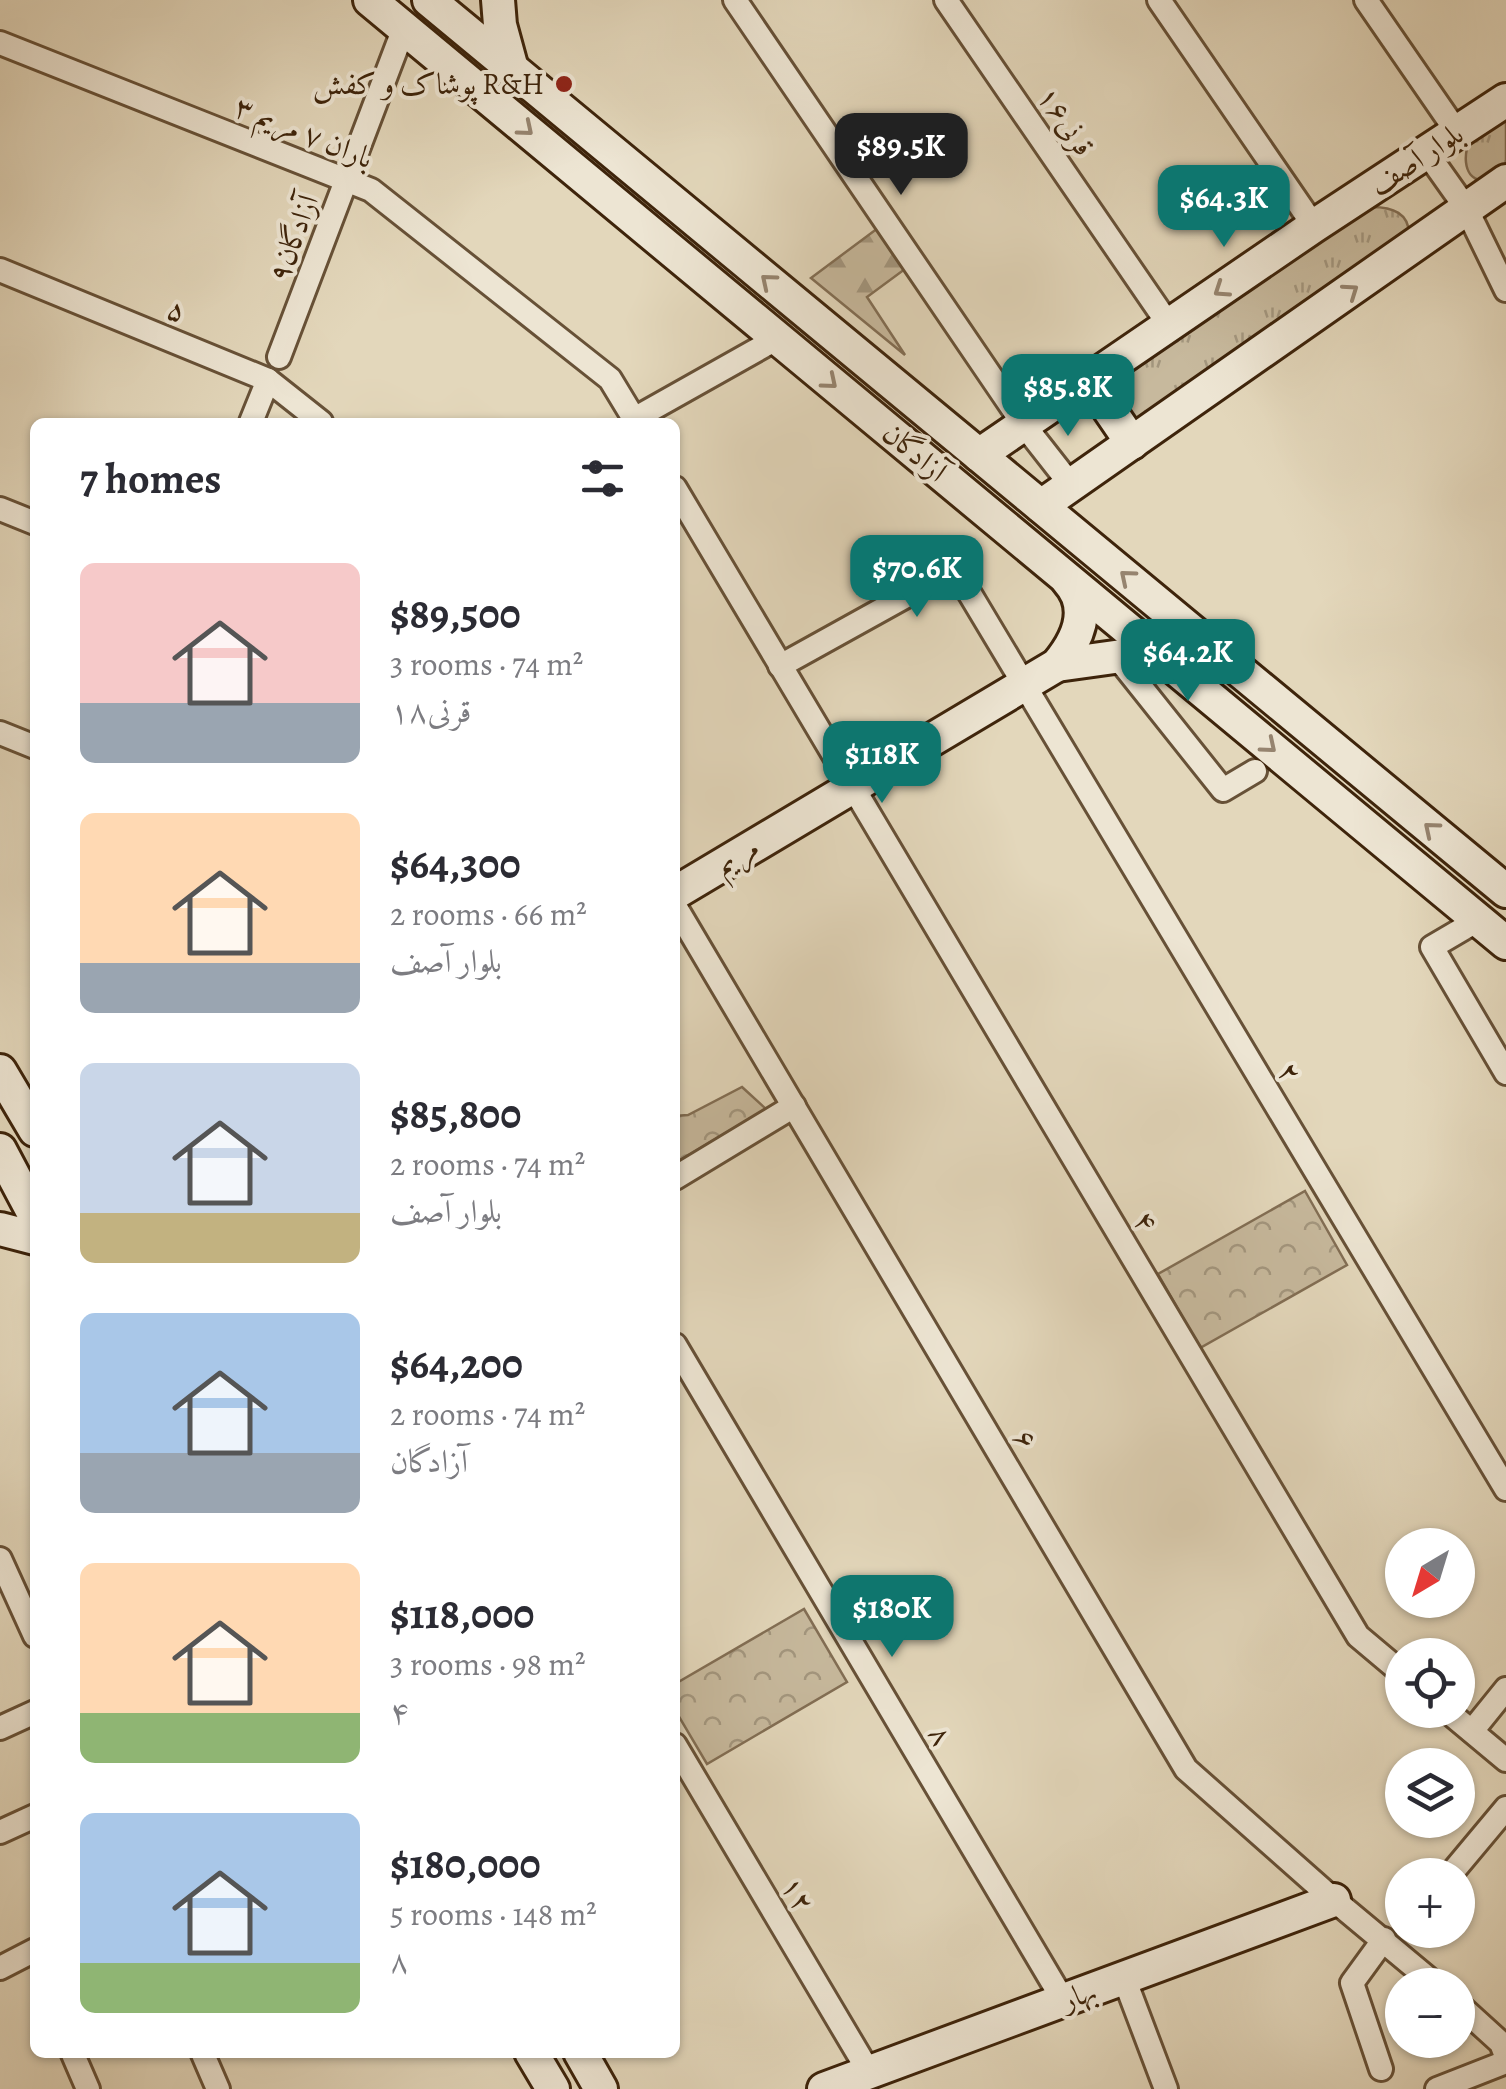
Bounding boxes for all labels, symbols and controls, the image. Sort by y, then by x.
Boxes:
place label: پوشاک و کفش R&H [313,64,544,105]
marker: پوشاک و کفش R&H [553,73,575,95]
street label: قرنی۱۶ [1028,78,1104,164]
street label: باران ۷ مریم ۳ [226,86,379,183]
pin: $89.5K [820,113,982,198]
street label: بلوار آصف [1361,114,1471,204]
one-way arrow [515,117,533,135]
text: $89.5K [857,123,945,167]
pin: $64.3K [1143,165,1305,250]
text: $64.3K [1180,175,1268,219]
street label: آزادگان۹ [258,185,329,287]
one-way arrow [762,274,780,292]
one-way arrow [1214,277,1232,296]
one-way arrow [1340,285,1358,303]
street label: ۵ [161,288,193,332]
pin: $85.8K [987,354,1149,439]
text: $85.8K [1023,364,1113,408]
one-way arrow [819,370,837,388]
street label: آزادگان [874,413,958,493]
text: 7 homes [80,450,221,507]
icon: filters [575,451,630,506]
pin: $70.6K [836,535,998,620]
text: $70.6K [872,545,962,589]
one-way arrow [1120,571,1138,589]
text: $89,500 [390,585,521,642]
icon: home [160,603,280,723]
pin: $64.2K [1107,619,1269,704]
text: $64.2K [1143,629,1233,673]
text: 3 rooms · 74 m² [390,642,583,686]
text: قرنی۱۸ [390,689,471,733]
pin: $118K [812,721,952,806]
text: $118K [845,731,919,775]
one-way arrow [1257,734,1275,752]
one-way arrow [1424,823,1442,841]
street label: مریم [707,827,770,890]
text: $64,300 [390,835,521,892]
icon: home [160,853,280,973]
text: 2 rooms · 66 m² [390,892,587,936]
text: بلوار آصف [390,939,502,983]
street label: ۲ [1268,1054,1312,1090]
text: $85,800 [390,1085,521,1142]
icon: home [160,1103,280,1223]
text: 2 rooms · 74 m² [390,1142,585,1186]
text: بلوار آصف [390,1189,502,1233]
street label: ۴ [1124,1203,1168,1239]
text: $64,200 [390,1335,523,1392]
icon: home [160,1353,280,1473]
text: 2 rooms · 74 m² [390,1392,585,1436]
street label: ۶ [1004,1421,1048,1457]
text: آزادگان [390,1439,468,1483]
north arrow [1385,1528,1475,1618]
map controls [1385,1528,1475,2058]
pin: $180K [822,1575,962,1660]
text: $118,000 [390,1585,534,1642]
text: $180K [853,1585,931,1629]
icon: home [160,1603,280,1723]
button: locate [1385,1638,1475,1728]
text: 3 rooms · 98 m² [390,1642,586,1686]
text: ۴ [390,1689,409,1733]
street label: ۸ [919,1717,963,1753]
button: layers [1385,1748,1475,1838]
text: $180,000 [390,1835,541,1892]
icon: home [160,1853,280,1973]
button: + [1385,1858,1475,1948]
street label: ۱۲ [772,1869,824,1919]
text: 5 rooms · 148 m² [390,1892,597,1936]
text: ۸ [390,1939,409,1983]
button: − [1385,1968,1475,2058]
street label: بهار [1053,1970,1102,2021]

